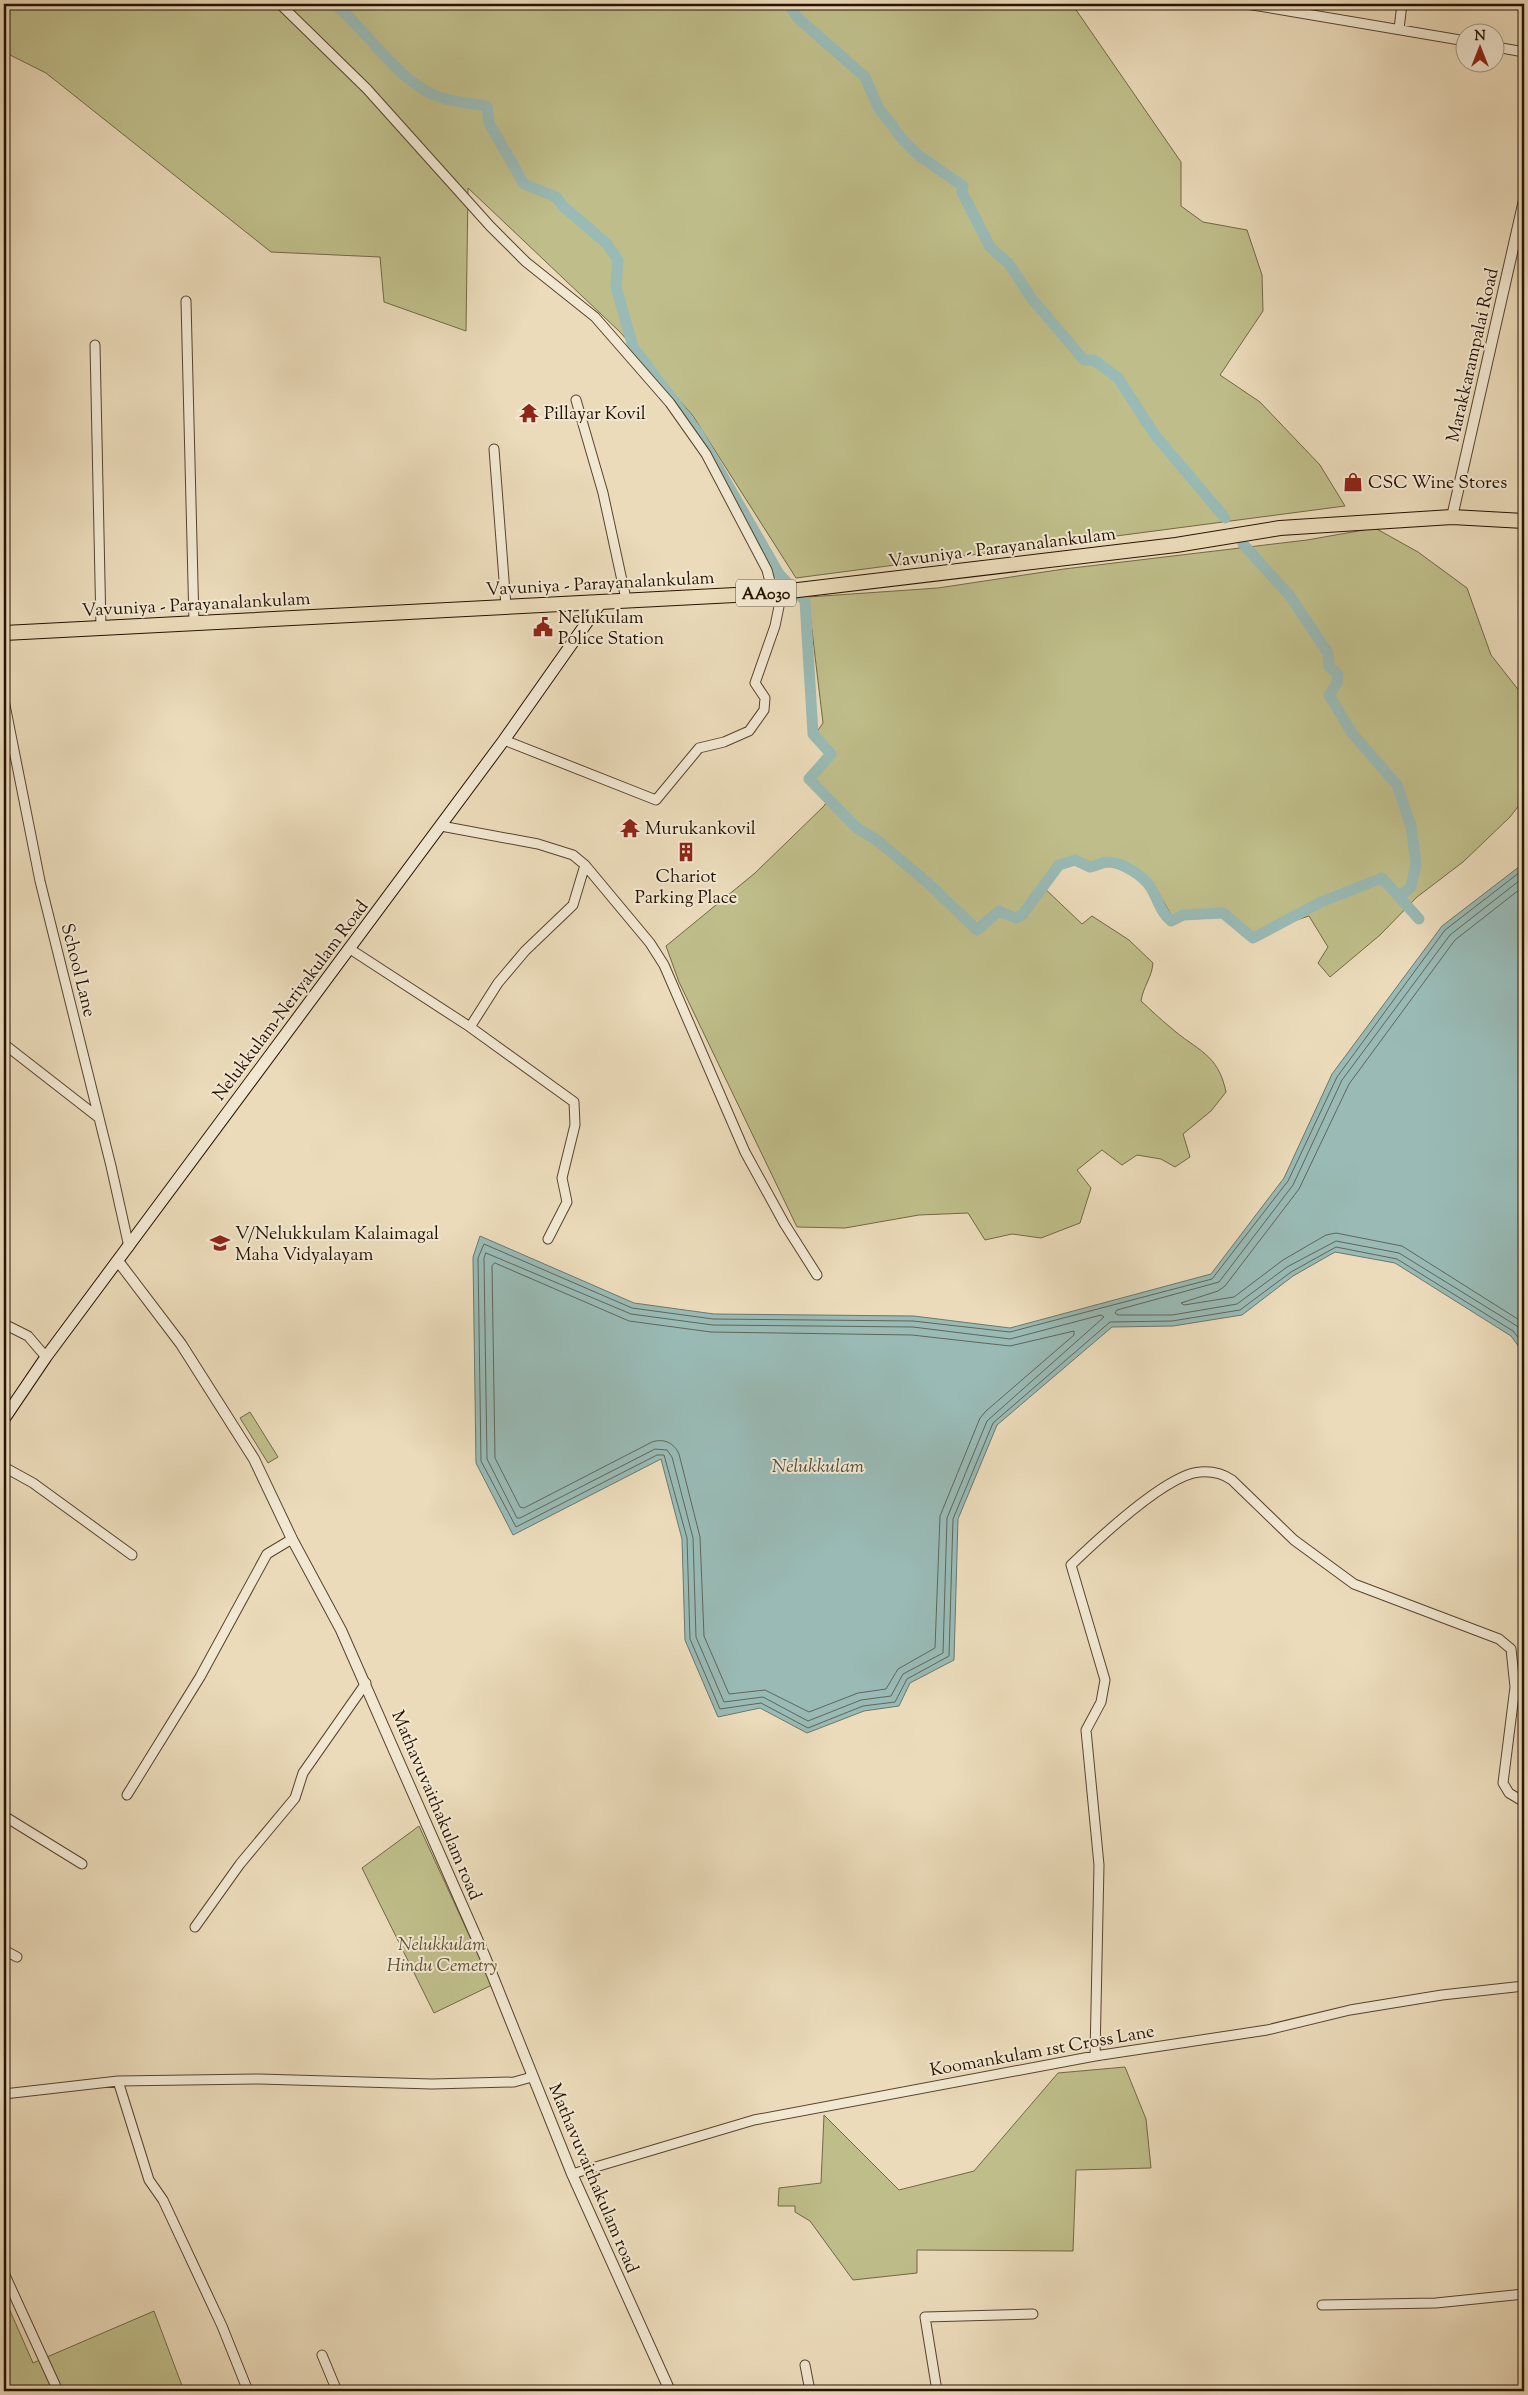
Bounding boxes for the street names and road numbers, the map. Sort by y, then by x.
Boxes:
street label: Marakkarampalai Road [1441,266,1507,445]
street label: Vavuniya - Parayanalankulam [887,522,1118,576]
street label: Vavuniya - Parayanalankulam [485,566,715,604]
road number: AA030 [736,580,796,606]
street label: Vavuniya - Parayanalankulam [81,587,311,625]
street label: Nelukkulam-Neriyakulam Road [207,896,376,1107]
street label: School Lane [53,921,101,1020]
street label: Mathavuvaithakulam road [383,1707,487,1905]
street label: Koomankulam 1st Cross Lane [928,2019,1157,2085]
street label: Mathavuvaithakulam road [540,2080,644,2278]

